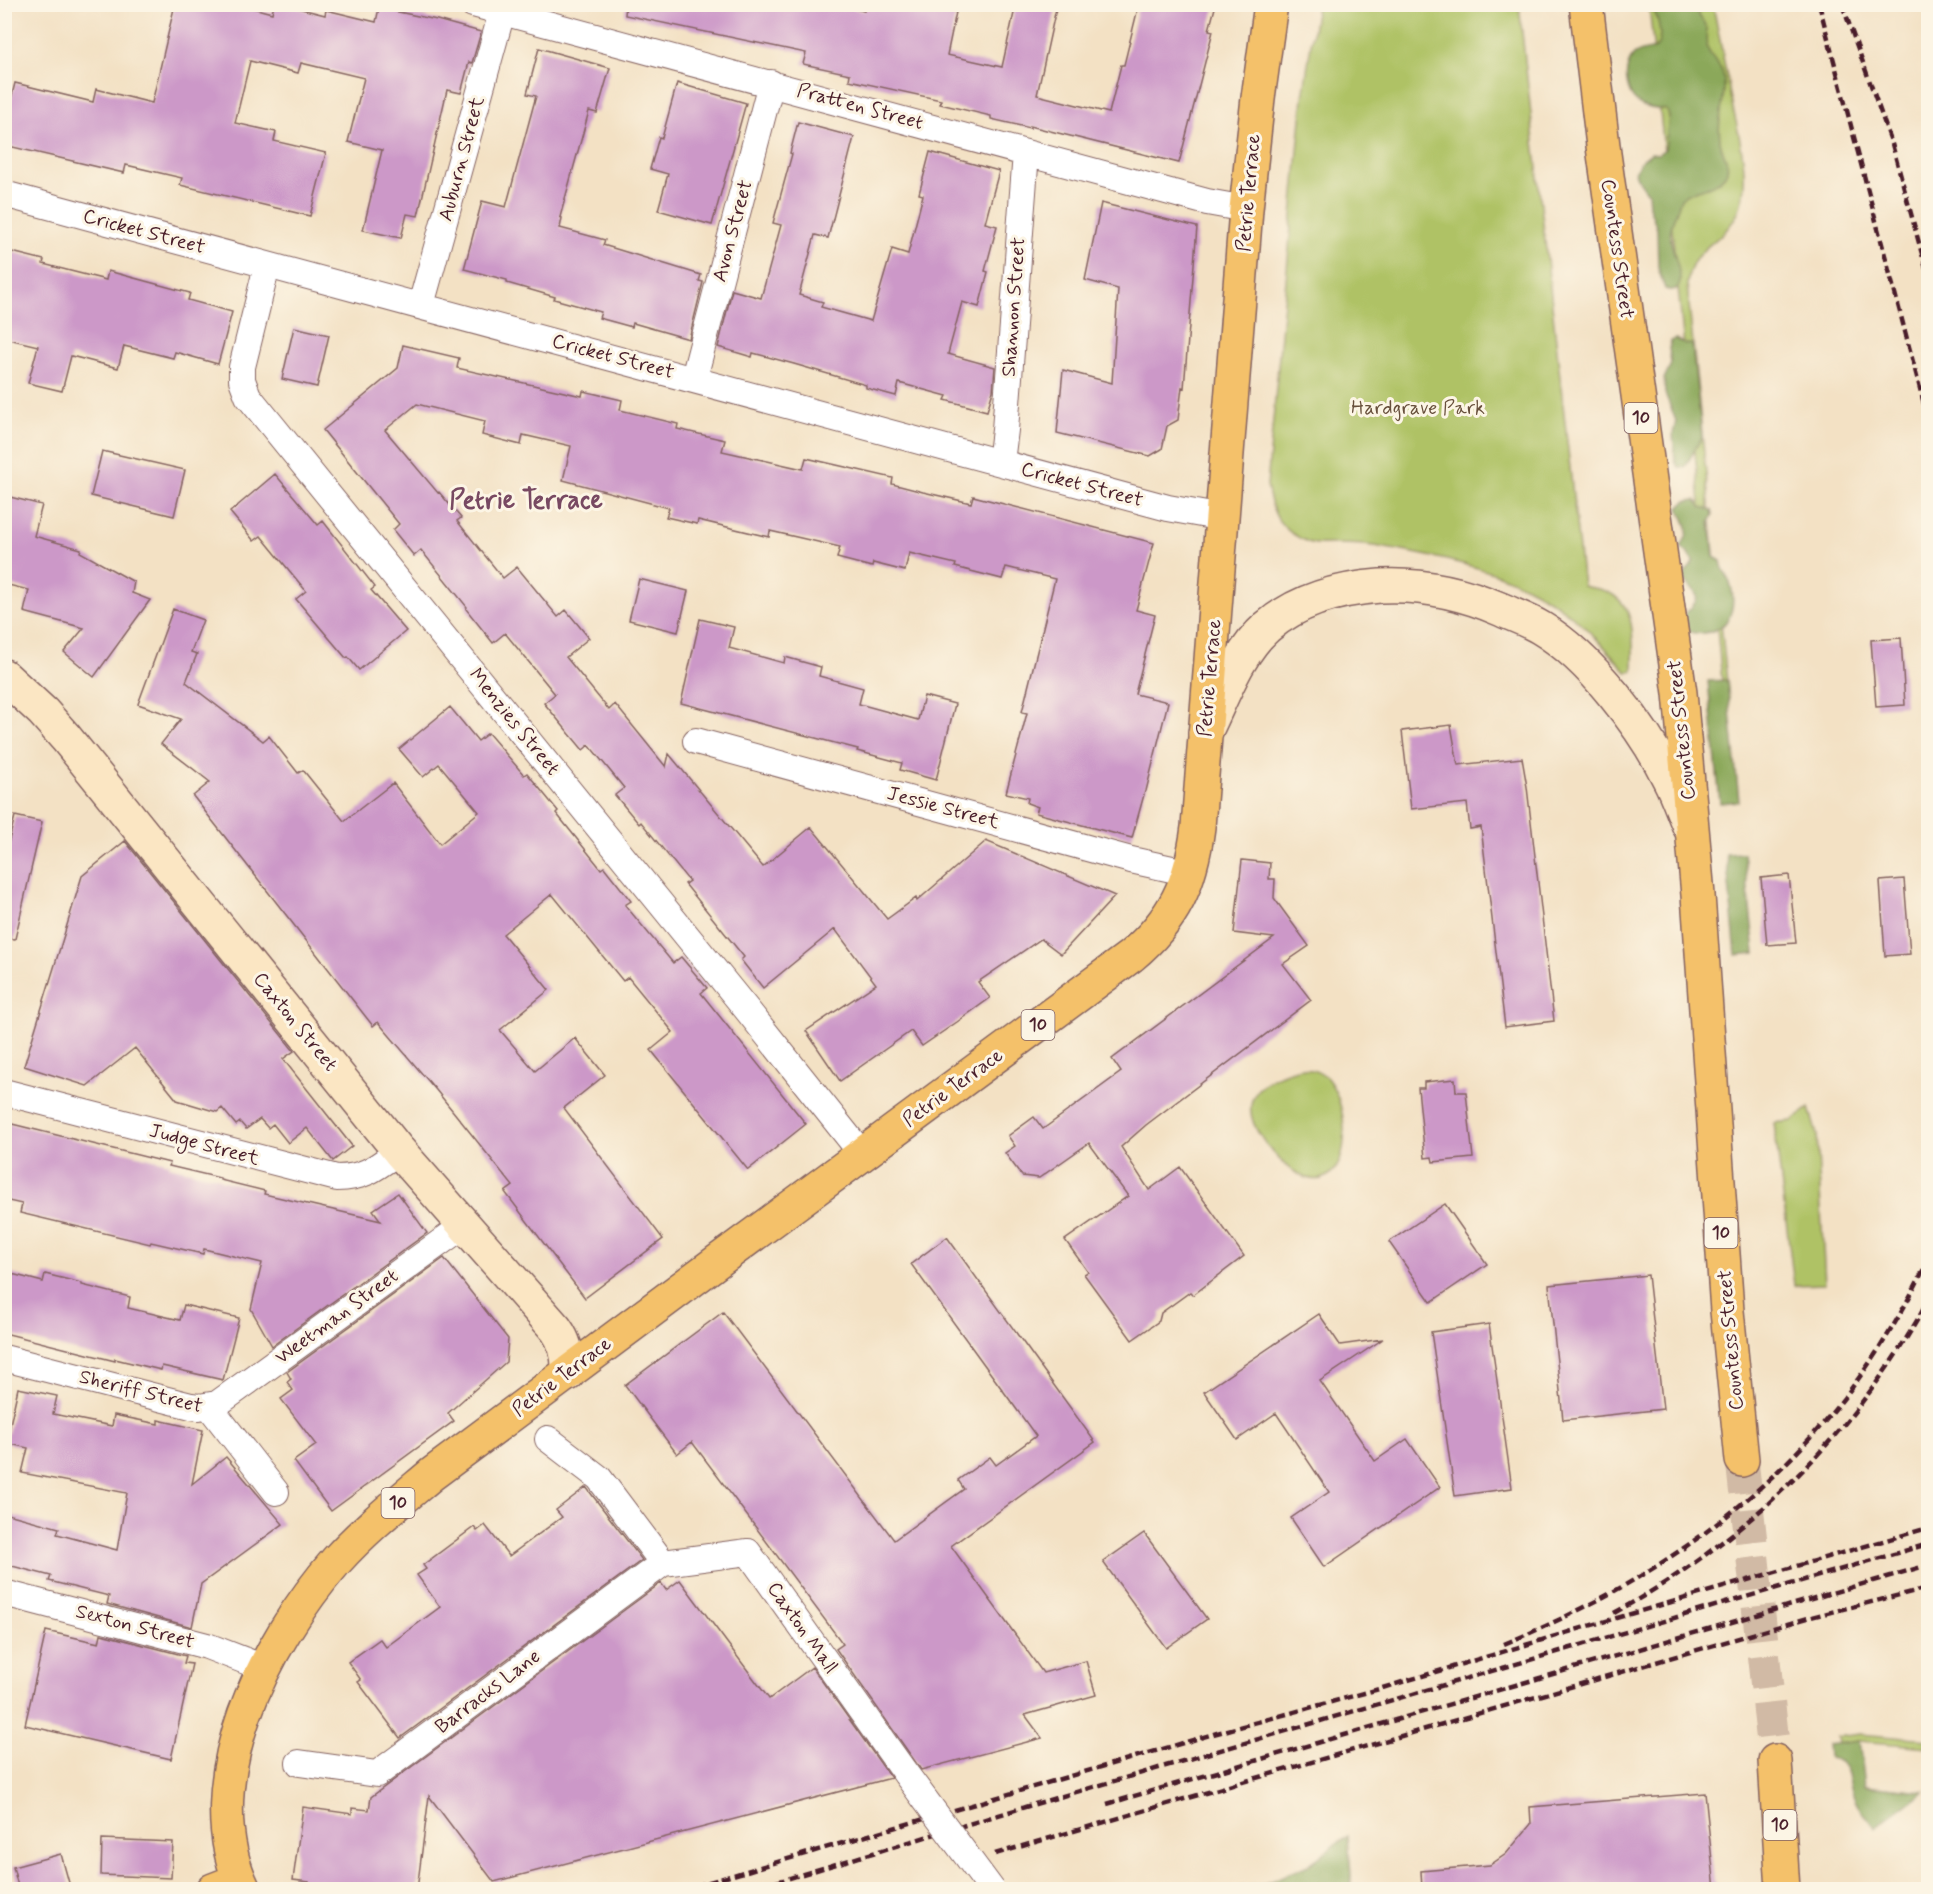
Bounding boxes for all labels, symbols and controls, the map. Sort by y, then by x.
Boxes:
street label: Pratten Street [794,77,926,137]
street label: Auburn Street [432,93,492,224]
street label: Petrie Terrace [1230,133,1268,253]
street label: Avon Street [706,177,760,285]
street label: Countess Street [1594,177,1640,321]
street label: Cricket Street [80,203,208,261]
street label: Shannon Street [996,236,1032,378]
street label: Cricket Street [549,328,677,386]
park label: Hardgrave Park [1351,395,1485,422]
road number: 10 [1624,403,1658,433]
street label: Cricket Street [1018,456,1146,514]
district label: Petrie Terrace [449,484,603,518]
street label: Petrie Terrace [1191,618,1229,738]
street label: Countess Street [1661,658,1703,802]
street label: Menzies Street [462,663,566,781]
street label: Jessie Street [884,780,1002,836]
street label: Caxton Street [247,967,343,1077]
road number: 10 [1022,1010,1054,1040]
street label: Petrie Terrace [897,1042,1009,1134]
street label: Judge Street [146,1117,262,1174]
road number: 10 [1704,1218,1738,1248]
street label: Weetman Street [270,1263,404,1371]
street label: Countess Street [1711,1269,1751,1411]
street label: Petrie Terrace [507,1331,617,1423]
street label: Sheriff Street [76,1364,206,1420]
road number: 10 [382,1488,414,1518]
street label: Caxton Mall [760,1577,844,1679]
street label: Sexton Street [73,1598,197,1656]
street label: Barracks Lane [430,1644,546,1740]
road number: 10 [1764,1810,1796,1840]

